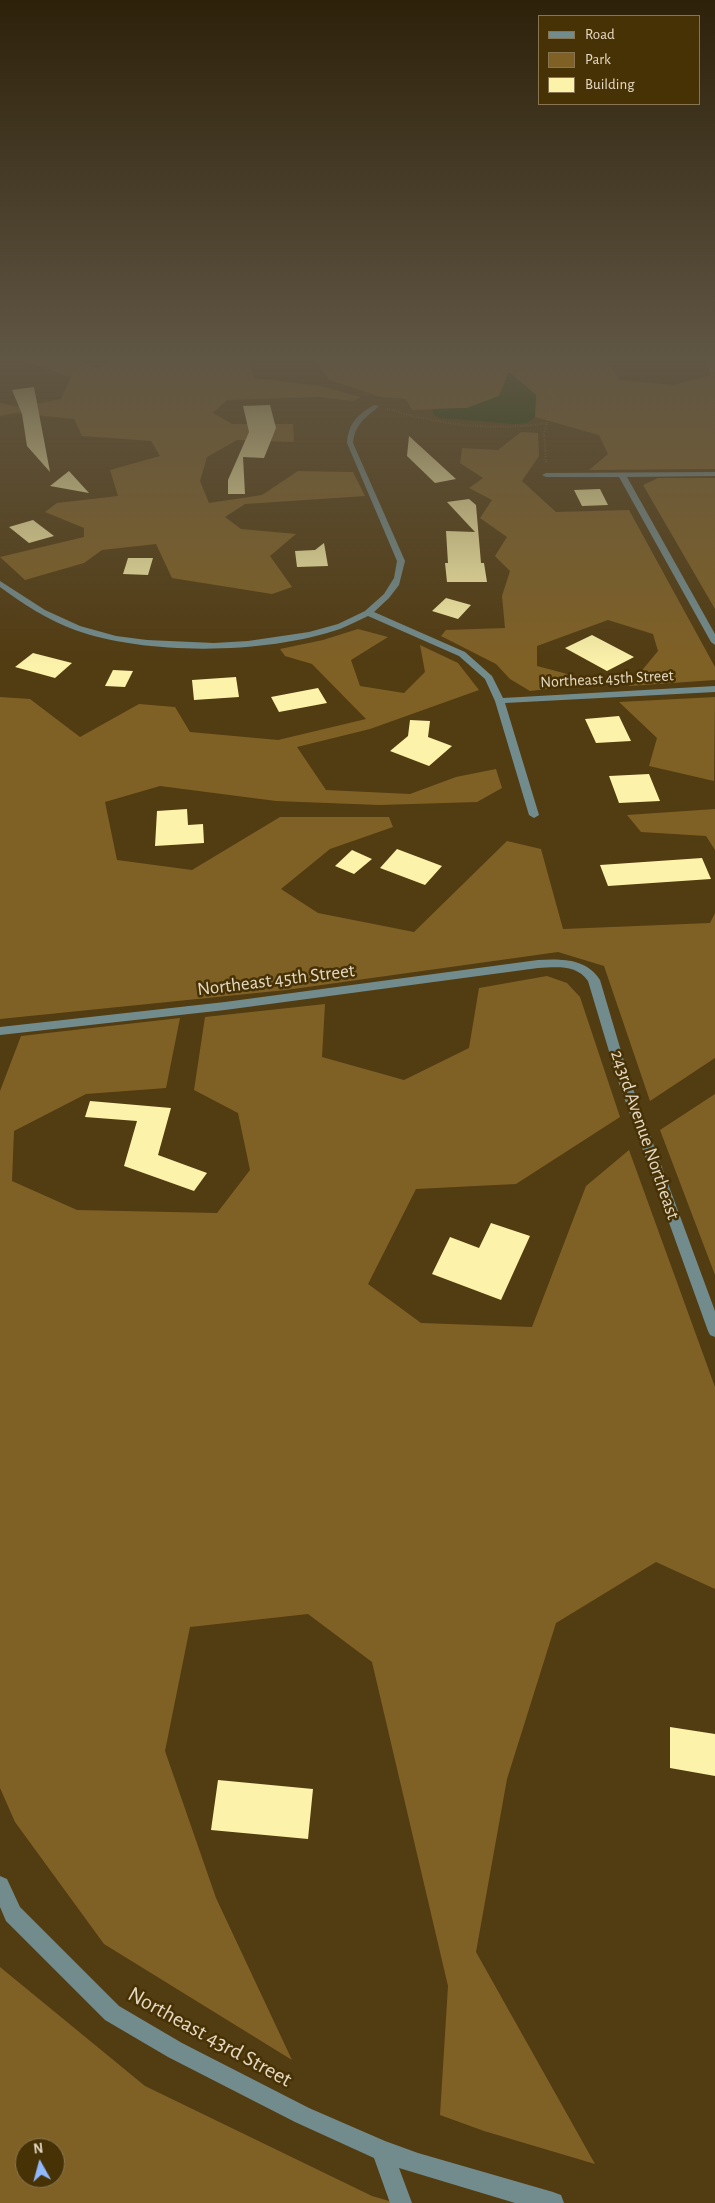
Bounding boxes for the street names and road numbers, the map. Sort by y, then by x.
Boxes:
street label: Northeast 45th Street [540,666,674,692]
street label: Northeast 45th Street [196,959,356,1001]
street label: 243rd Avenue Northeast [605,1047,685,1223]
street label: Northeast 43rd Street [123,1981,297,2093]

